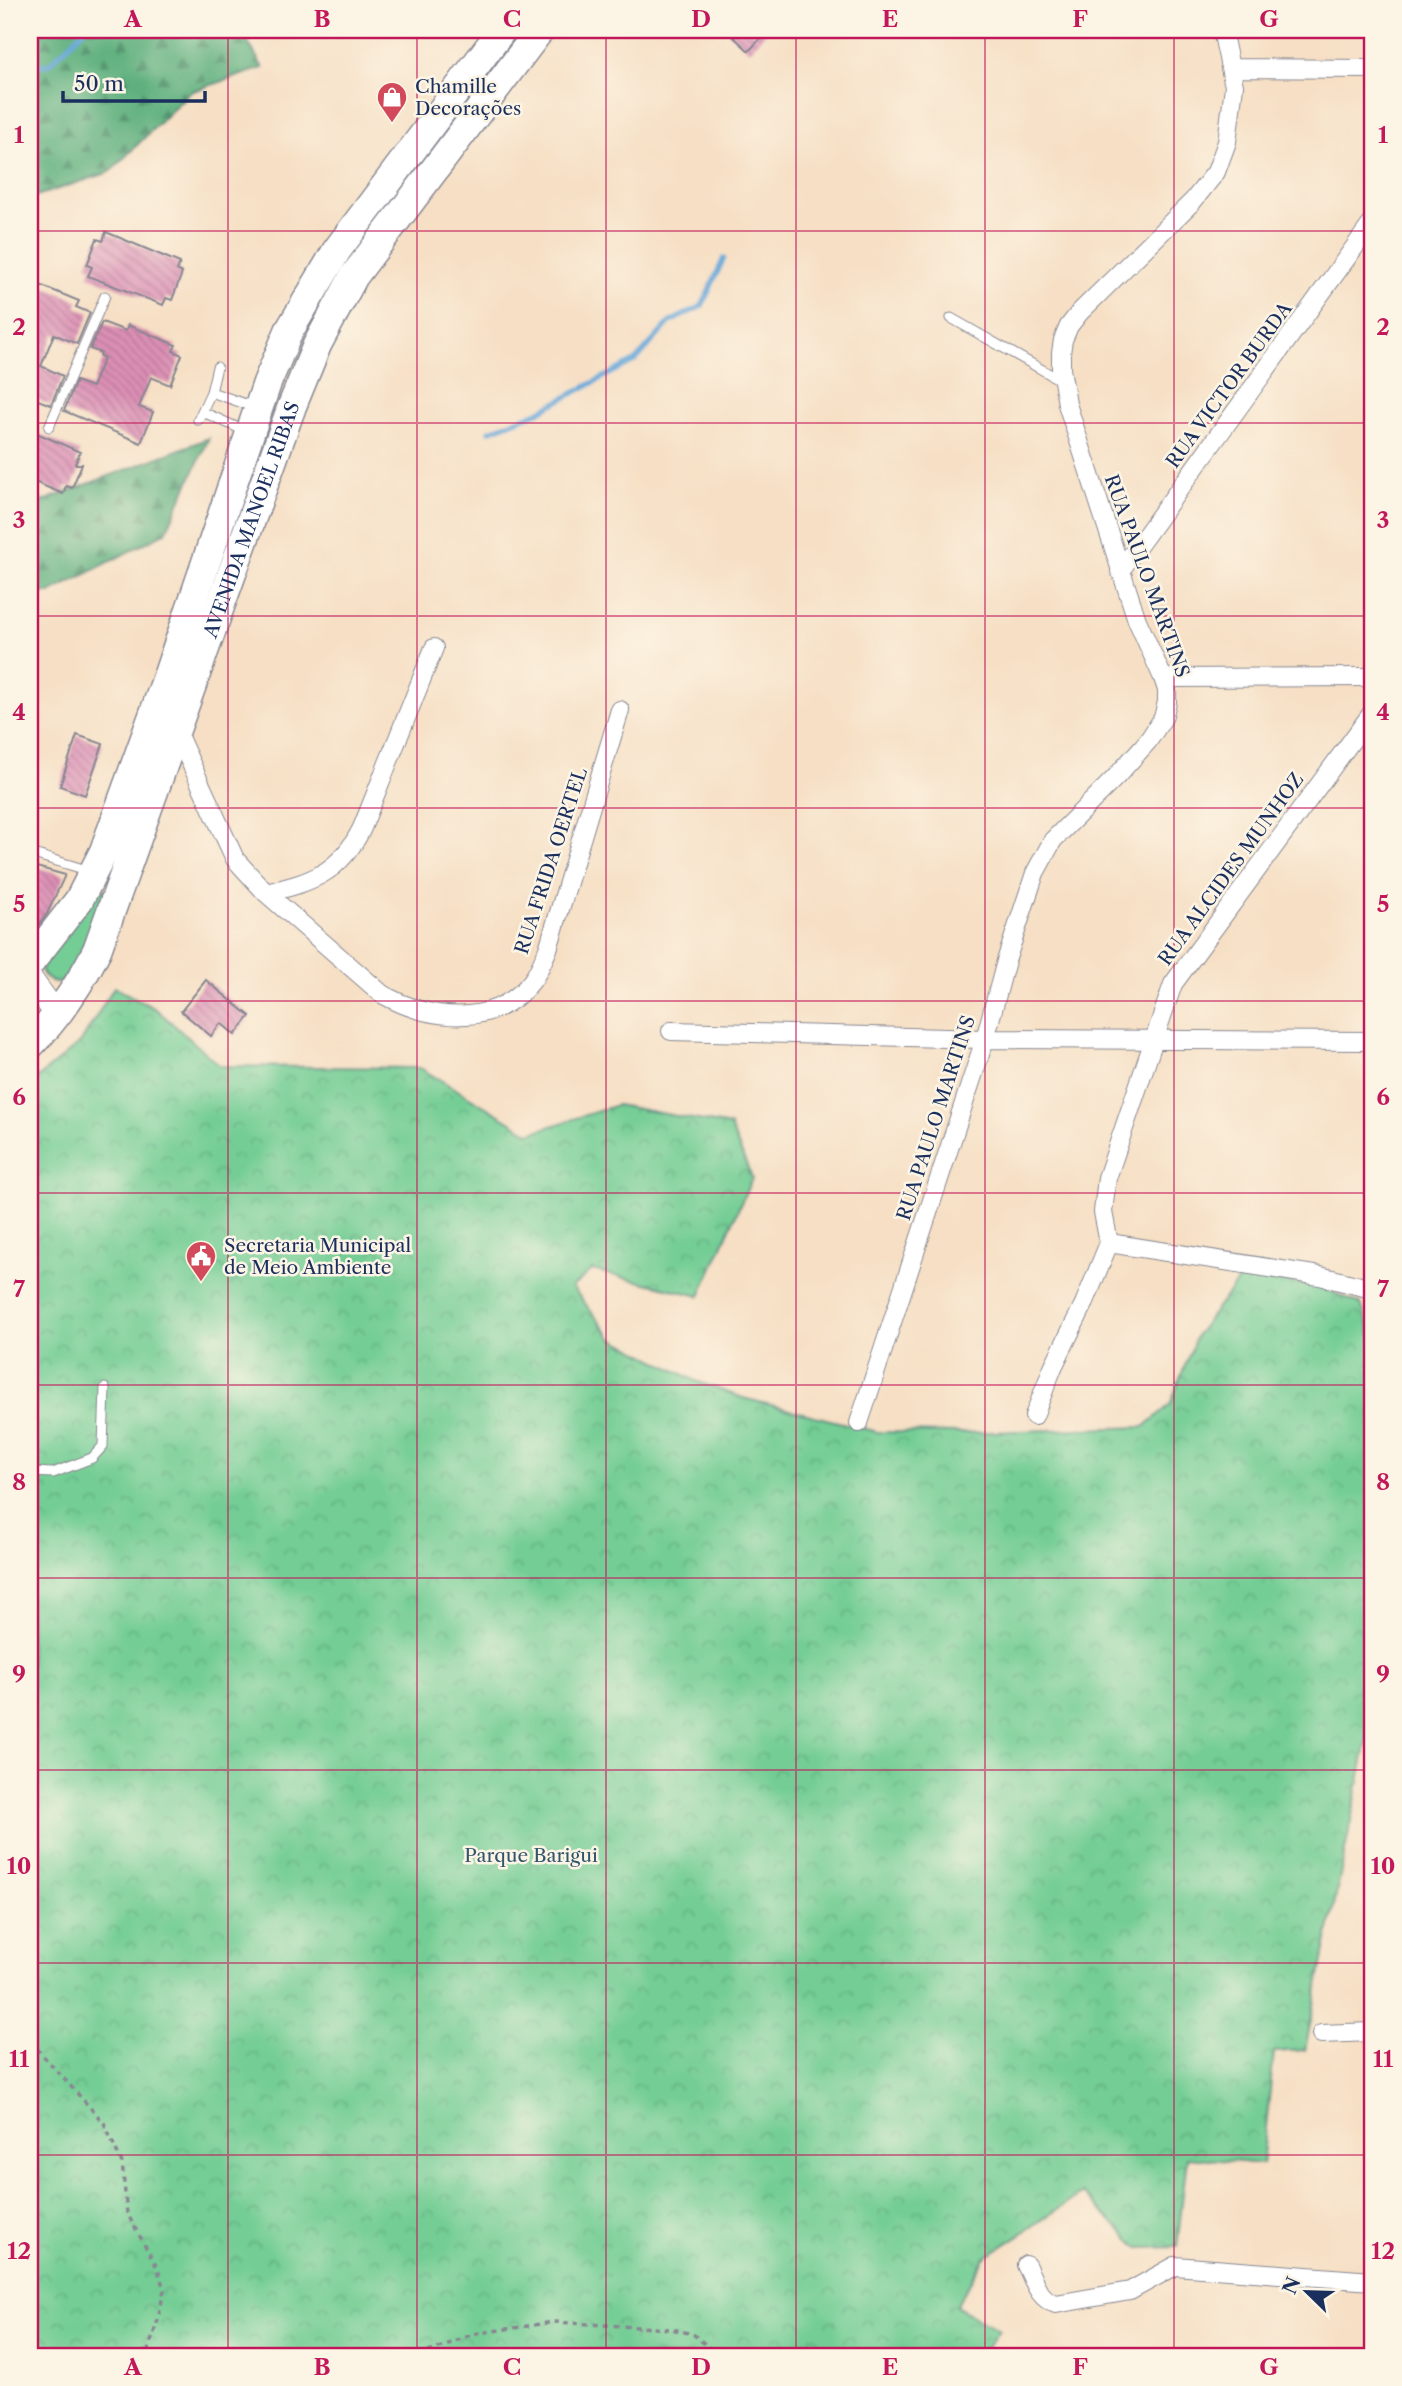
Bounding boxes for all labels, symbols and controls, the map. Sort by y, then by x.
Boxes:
text: A [123,5,143,33]
text: B [313,5,331,33]
text: C [503,5,521,33]
text: D [691,5,711,33]
text: E [882,5,898,33]
text: F [1072,5,1088,33]
text: G [1259,5,1279,33]
scale bar [63,60,205,104]
text: 50 m [74,71,124,96]
place label: Chamille Decorações [415,75,521,120]
shop icon: Chamille Decorações [375,80,409,124]
text: 1 [14,121,25,149]
text: 1 [1378,121,1389,149]
street label: RUA VICTOR BURDA [1161,297,1297,472]
text: 2 [12,313,26,341]
text: 2 [1376,313,1390,341]
street label: AVENIDA MANOEL RIBAS [198,398,304,642]
street label: RUA PAULO MARTINS [1100,471,1194,681]
text: 3 [13,506,26,534]
text: 3 [1377,506,1390,534]
text: 4 [12,698,26,726]
text: 4 [1376,698,1390,726]
street label: RUA FRIDA OERTEL [510,764,592,957]
street label: RUA ALCIDES MUNHOZ [1153,768,1309,970]
text: 5 [13,890,25,918]
text: 5 [1377,890,1389,918]
street label: RUA PAULO MARTINS [892,1013,980,1223]
text: 6 [12,1083,26,1111]
text: 6 [1376,1083,1390,1111]
place label: Secretaria Municipal de Meio Ambiente [224,1234,412,1279]
public building icon: Secretaria Municipal de Meio Ambiente [184,1239,218,1283]
text: 7 [13,1275,25,1303]
text: 7 [1377,1275,1389,1303]
text: 8 [12,1468,26,1496]
text: 8 [1376,1468,1390,1496]
text: 9 [12,1660,26,1688]
text: 9 [1376,1660,1390,1688]
park label: Parque Barigui [464,1844,598,1867]
text: 10 [7,1852,31,1880]
text: 10 [1371,1852,1395,1880]
text: 11 [9,2045,30,2073]
text: 11 [1373,2045,1394,2073]
text: 12 [7,2237,31,2265]
text: 12 [1371,2237,1395,2265]
north arrow [1272,2256,1342,2326]
text: N [1278,2273,1306,2298]
text: A [123,2353,143,2381]
text: B [313,2353,331,2381]
text: C [503,2353,521,2381]
text: D [691,2353,711,2381]
text: E [882,2353,898,2381]
text: F [1072,2353,1088,2381]
text: G [1259,2353,1279,2381]

